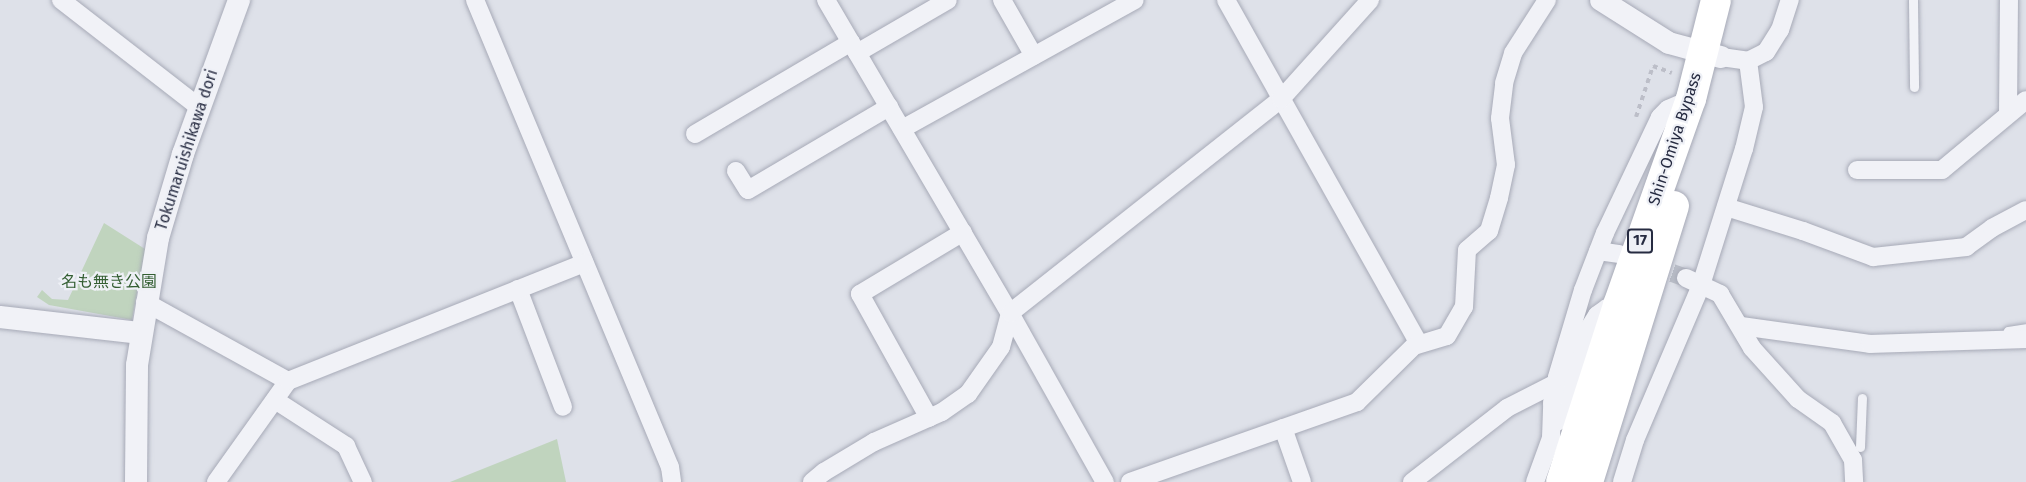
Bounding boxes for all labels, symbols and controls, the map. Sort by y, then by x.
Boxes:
street label: Tokumaruishikawa dori [152,67,222,233]
street label: Shin-Omiya Bypass [1644,70,1706,208]
road number: 17 [1626,229,1654,253]
park label: 名も無き公園 [61,272,157,292]

